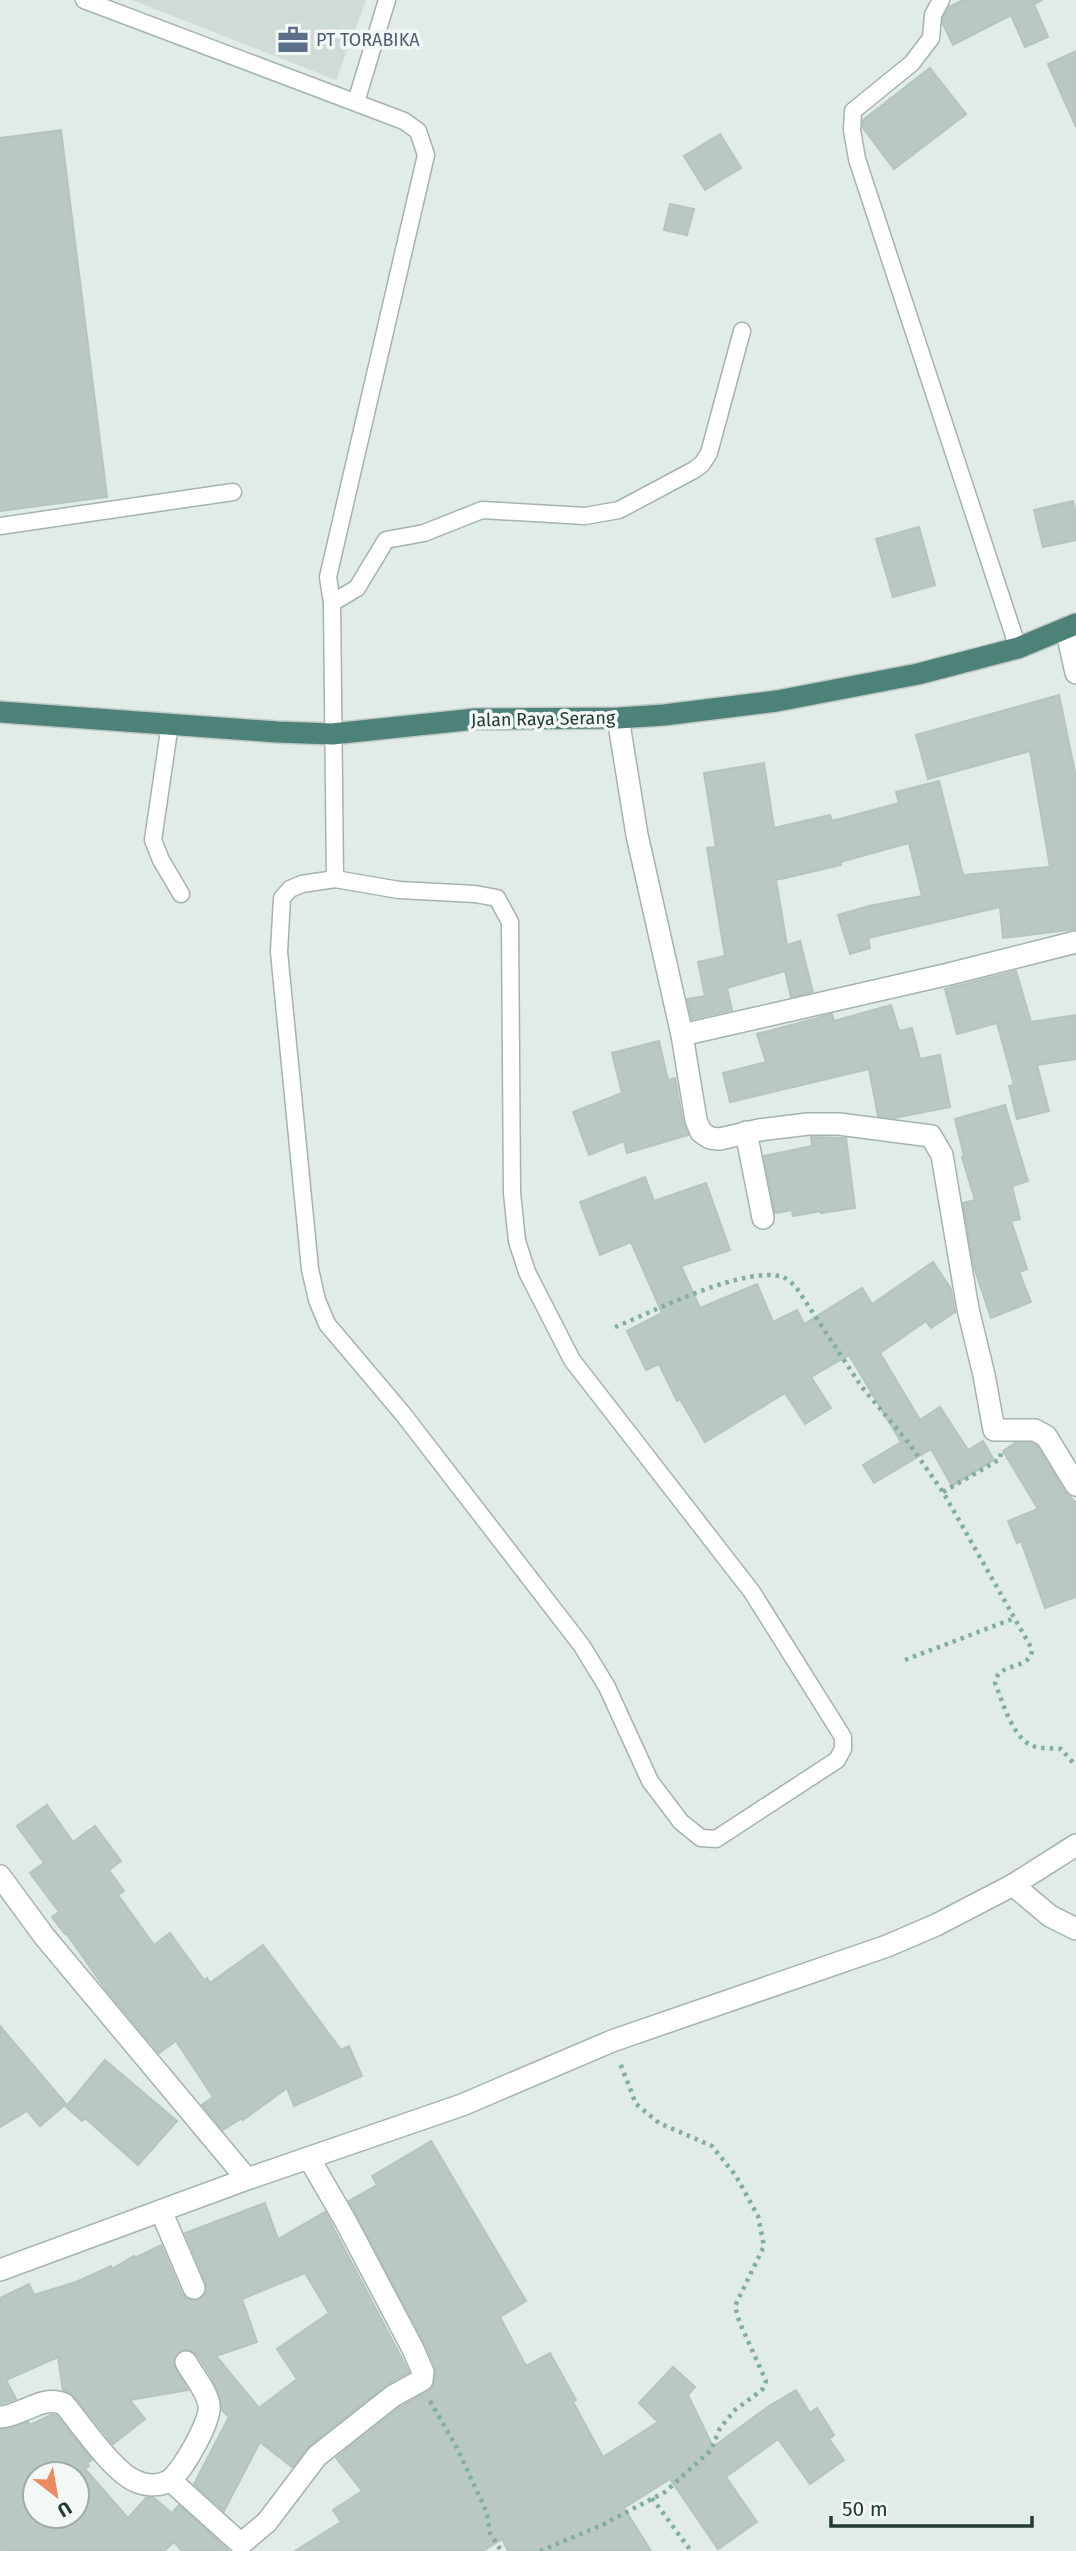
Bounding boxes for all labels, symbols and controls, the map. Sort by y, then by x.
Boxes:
office icon: PT TORABIKA [276,23,310,57]
place label: PT TORABIKA [316,29,420,51]
street label: Jalan Raya Serang [471,707,616,731]
north arrow [21,2460,91,2530]
scale bar [831,2484,1032,2528]
text: U [53,2496,76,2522]
text: 50 m [842,2496,888,2522]

